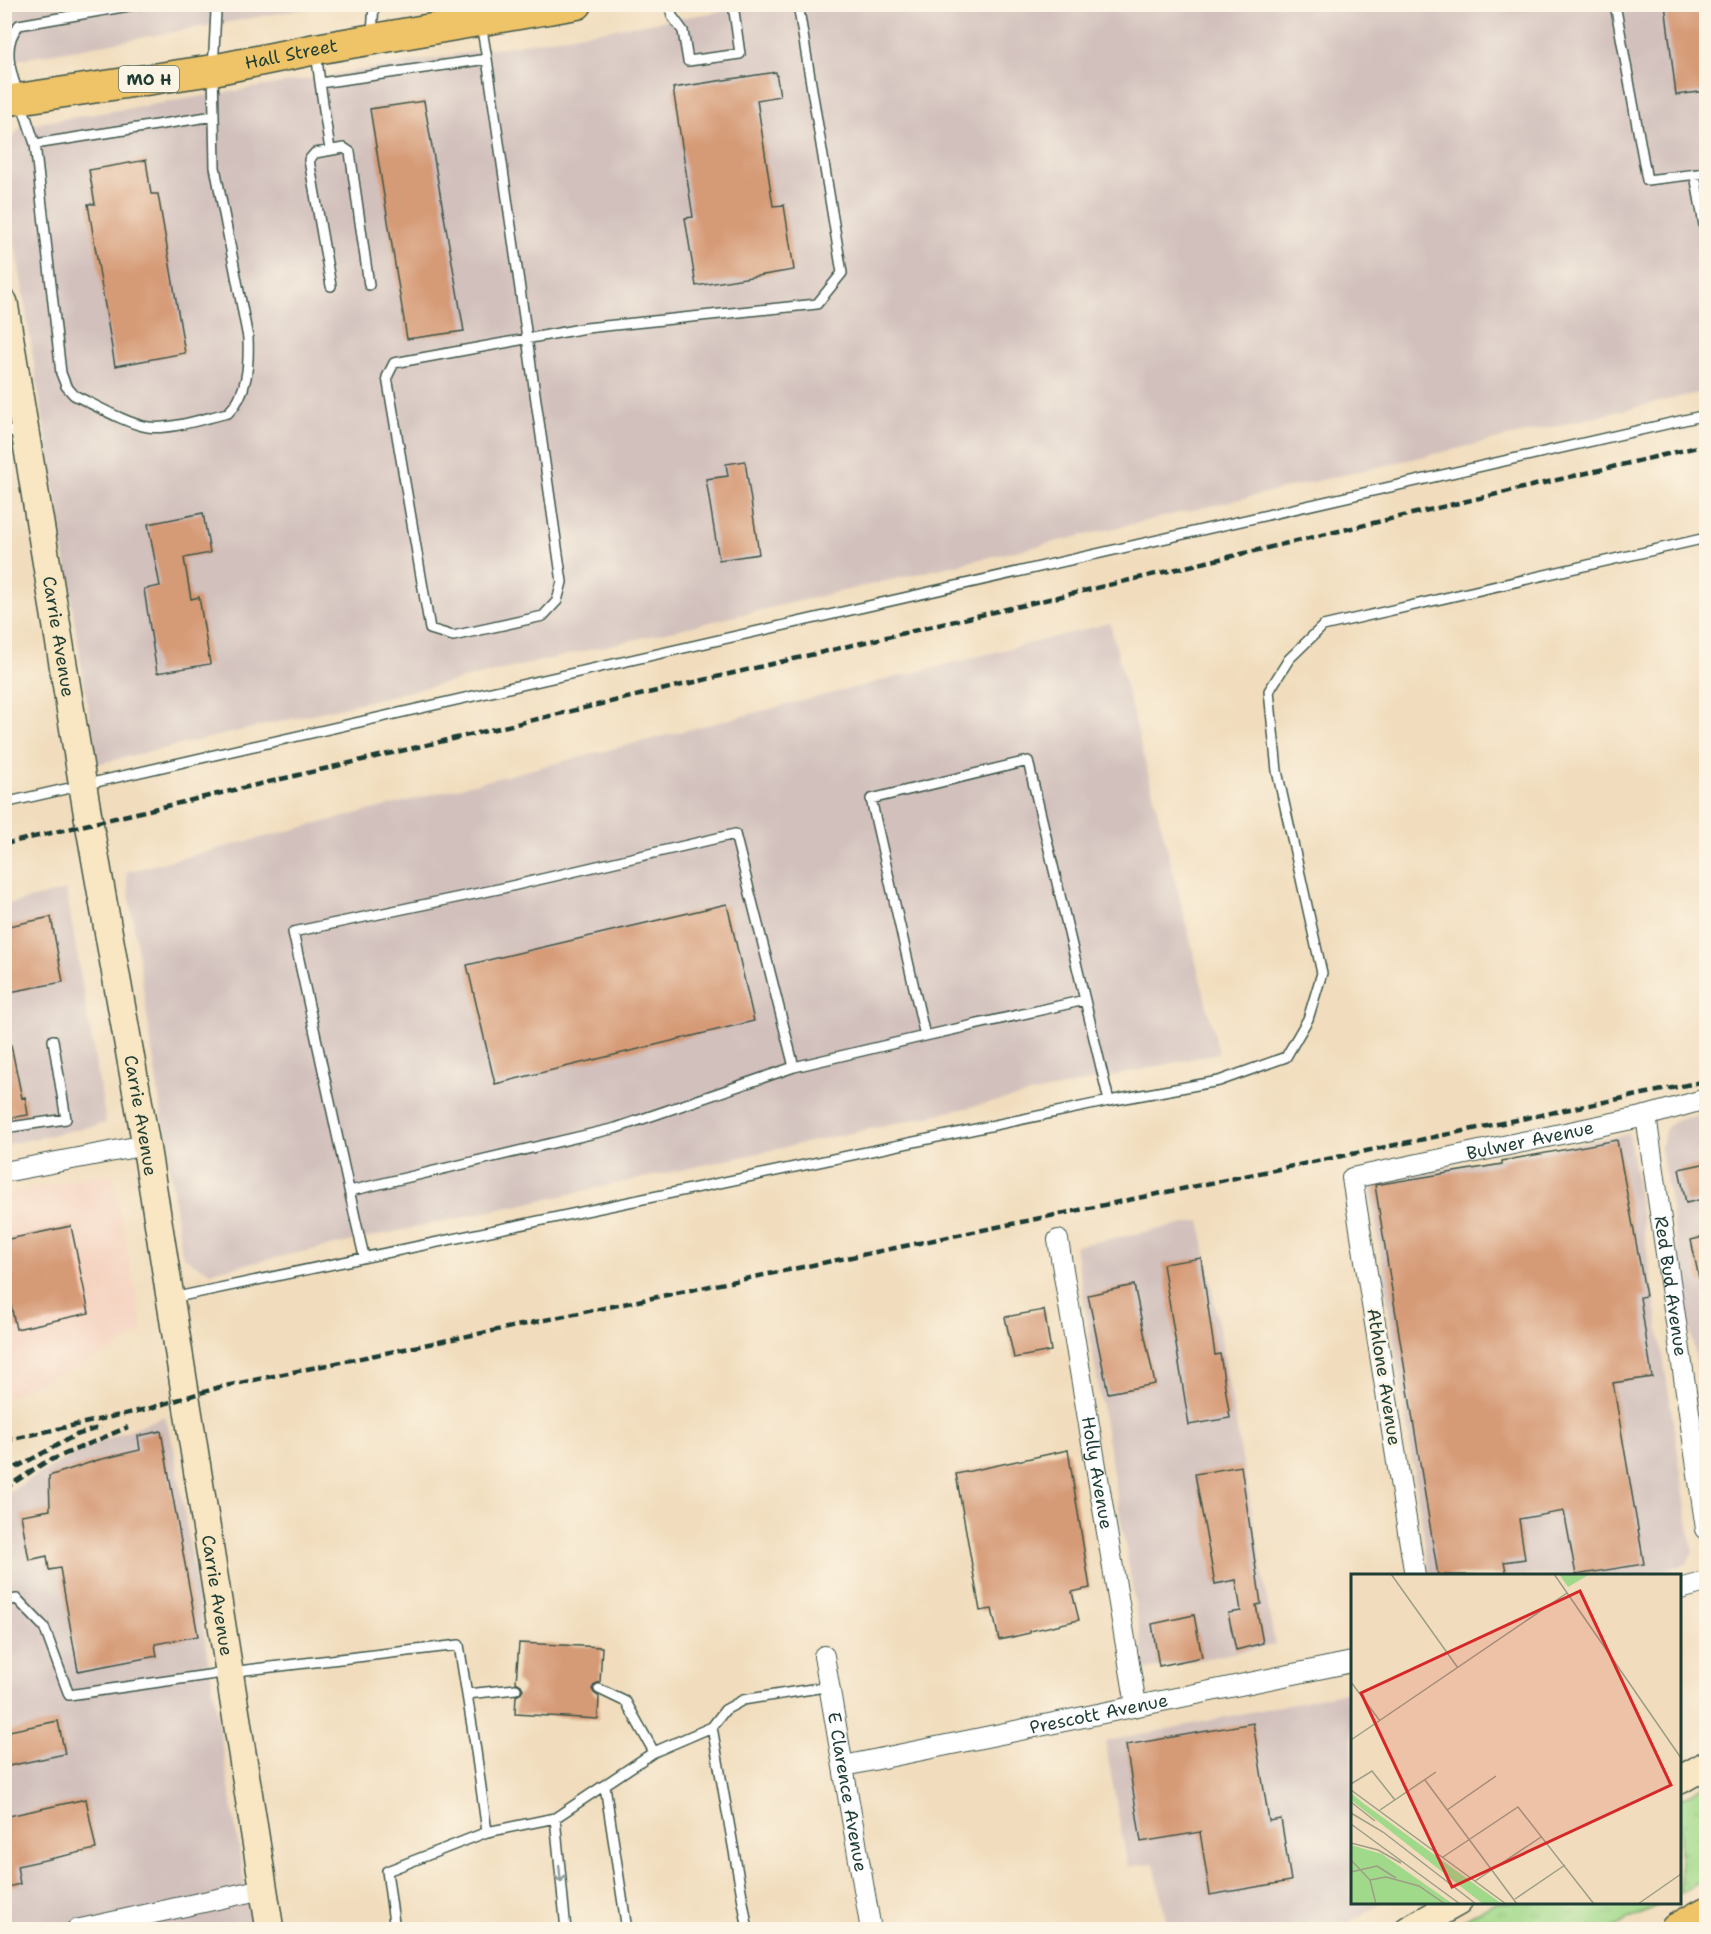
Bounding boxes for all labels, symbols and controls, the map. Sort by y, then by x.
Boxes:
street label: Hall Street [243,33,339,75]
road number: MO H [119,66,179,92]
street label: Carrie Avenue [37,574,80,699]
street label: Carrie Avenue [118,1053,163,1178]
street label: Bulwer Avenue [1464,1115,1596,1166]
street label: Red Bud Avenue [1649,1214,1693,1358]
street label: Athlone Avenue [1361,1307,1407,1447]
street label: Holly Avenue [1076,1414,1118,1531]
street label: Carrie Avenue [196,1533,239,1658]
inset map [1351,1574,1681,1904]
street label: Prescott Avenue [1027,1688,1170,1740]
street label: E Clarence Avenue [822,1710,873,1874]
one-way arrow [555,1863,566,1883]

